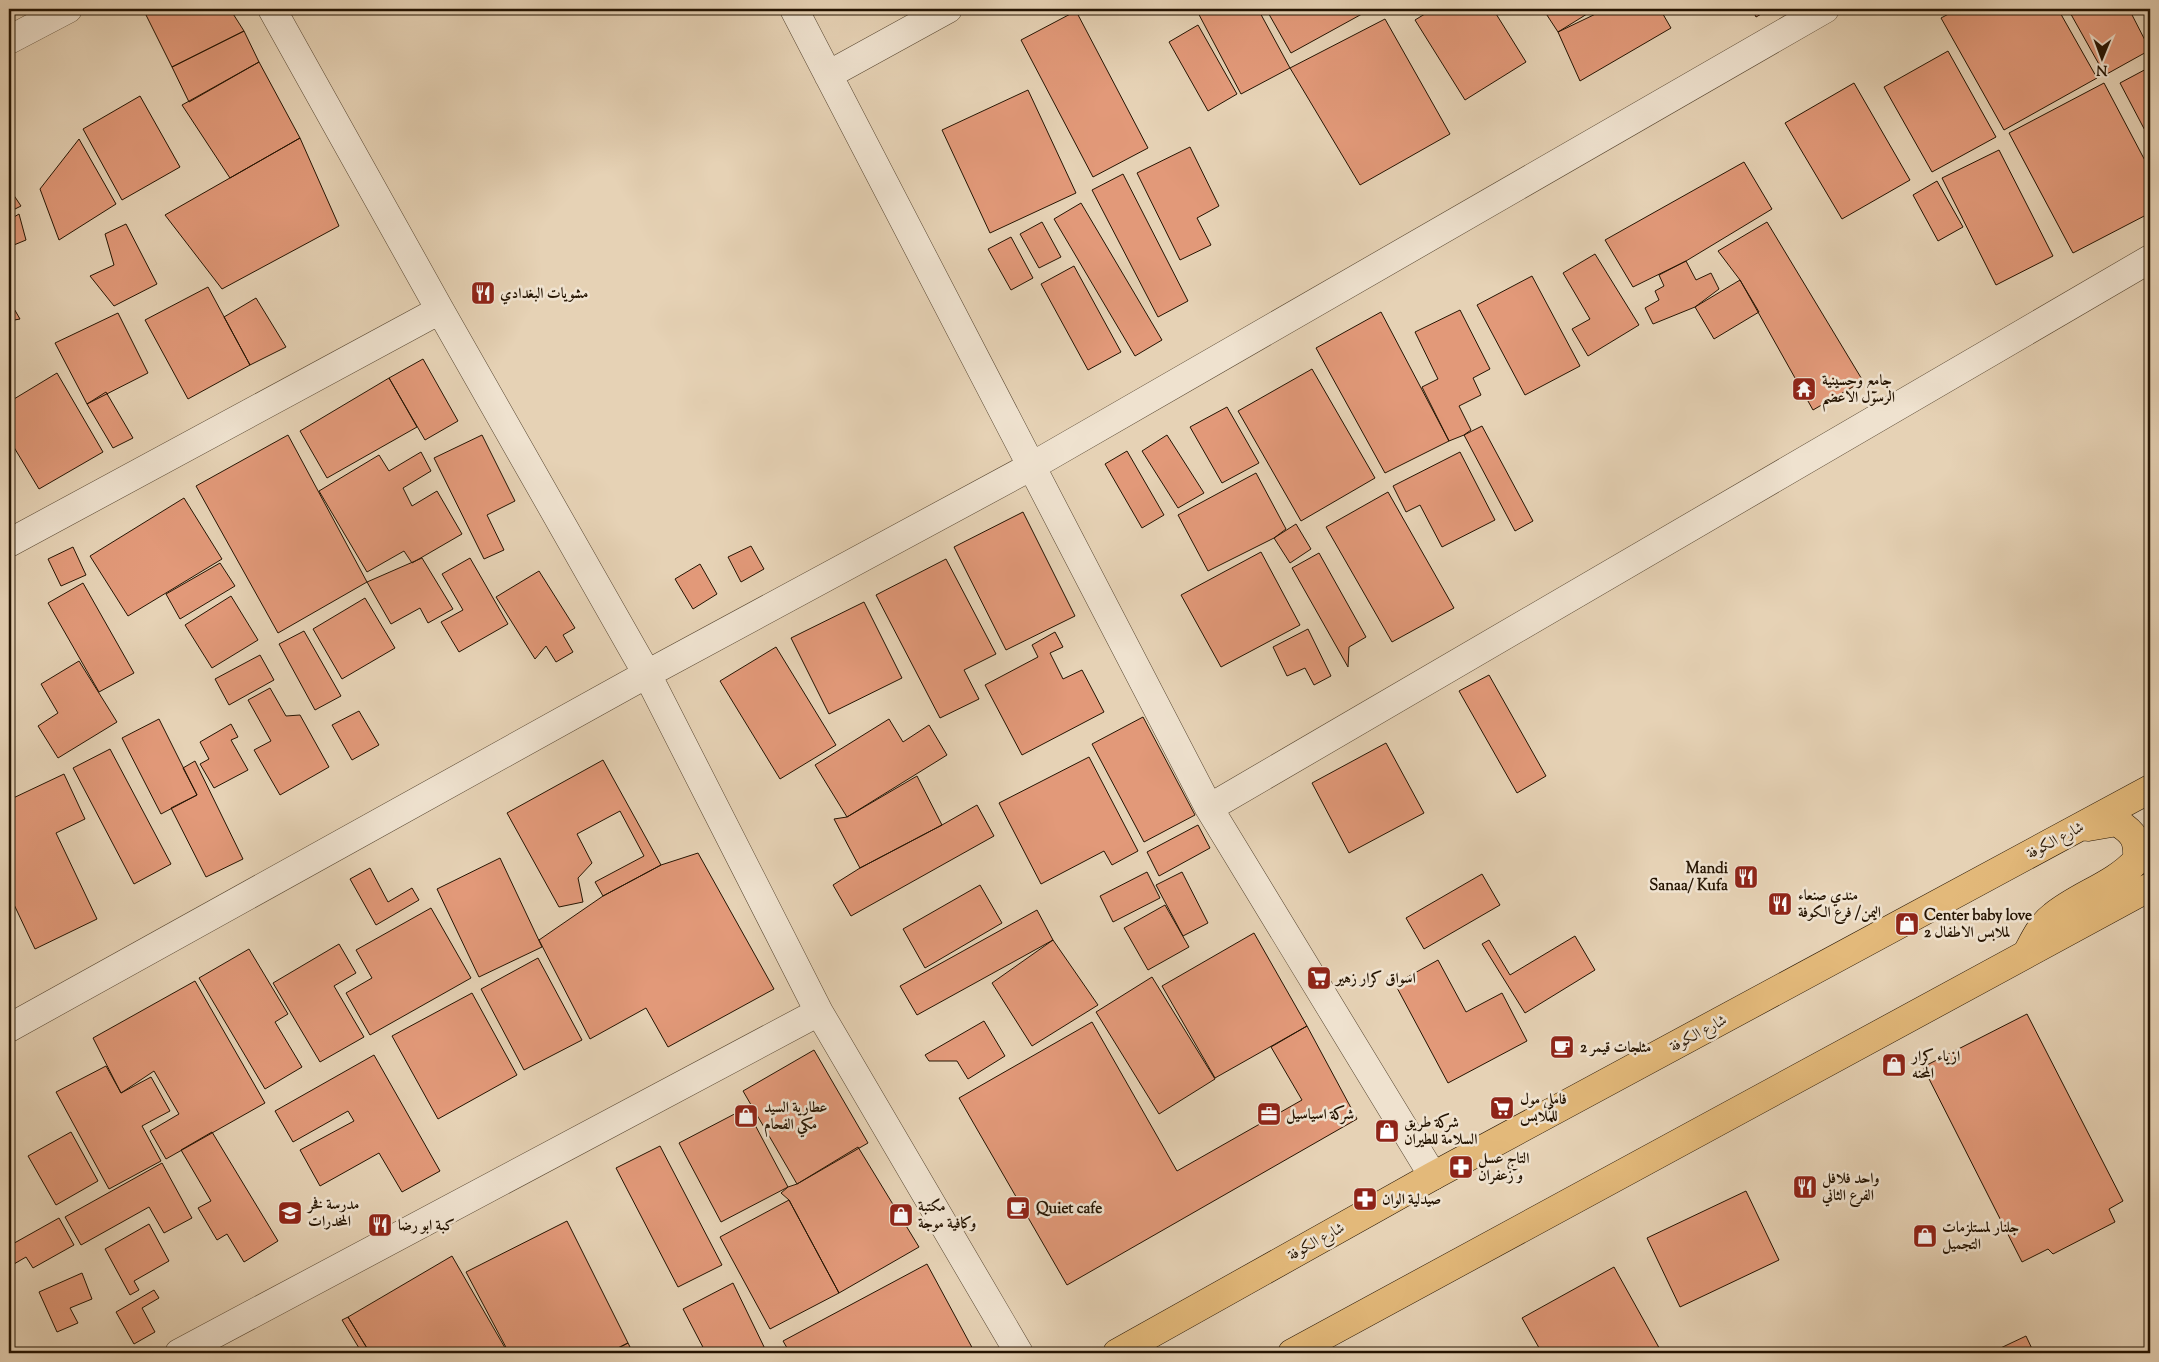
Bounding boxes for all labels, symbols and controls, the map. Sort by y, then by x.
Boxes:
north arrow [2076,32,2126,82]
text: N [2096,59,2108,79]
restaurant icon: مشويات البغدادي [470,280,496,306]
place label: مشويات البغدادي [500,284,588,305]
place label: جامع وحسينية الرسول الاعضم [1822,371,1895,412]
temple icon: جامع وحسينية الرسول الاعضم [1791,376,1817,402]
street label: شارع الكوفة [2023,817,2088,866]
place label: Mandi Sanaa/ Kufa [1649,859,1729,897]
restaurant icon: Mandi Sanaa/ Kufa [1733,864,1759,890]
place label: مندي صنعاء اليمن/ فرع الكوفة [1798,886,1881,924]
restaurant icon: مندي صنعاء اليمن/ فرع الكوفة [1767,891,1793,917]
place label: Center baby love لملابس الاطفال 2 [1924,906,2032,944]
shop icon: Center baby love لملابس الاطفال 2 [1894,911,1920,937]
supermarket icon: اسواق كرار زهير [1306,965,1332,991]
place label: اسواق كرار زهير [1334,969,1416,990]
street label: شارع الكوفة [1666,1010,1731,1059]
cafe icon: مثلجات قيمر 2 [1549,1034,1575,1060]
place label: مثلجات قيمر 2 [1580,1038,1652,1059]
place label: ازياء كرار المحنه [1910,1047,1960,1085]
shop icon: ازياء كرار المحنه [1881,1052,1907,1078]
place label: فاملي مول للملابس [1520,1090,1567,1128]
supermarket icon: فاملي مول للملابس [1489,1095,1515,1121]
place label: عطارية السيد مكي الفحام [764,1098,828,1138]
office icon: شركة اسياسيل [1256,1101,1282,1127]
shop icon: عطارية السيد مكي الفحام [733,1103,759,1129]
place label: شركة اسياسيل [1286,1105,1354,1126]
place label: شركة طريق السلامة للطيران [1404,1113,1477,1151]
shop icon: شركة طريق السلامة للطيران [1374,1118,1400,1144]
place label: التاج عسل و زعفران [1478,1149,1529,1187]
pharmacy icon: التاج عسل و زعفران [1448,1154,1474,1180]
place label: واحد فلافل الفرع الثاني [1821,1169,1879,1207]
restaurant icon: واحد فلافل الفرع الثاني [1792,1174,1818,1200]
pharmacy icon: صيدلية الوان [1352,1186,1378,1212]
place label: صيدلية الوان [1382,1190,1441,1211]
place label: مدرسة فخر المخدرات [306,1195,359,1233]
cafe icon: Quiet cafe [1005,1195,1031,1221]
place label: مكتبة وكافية موجة [918,1197,976,1235]
place label: Quiet cafe [1036,1199,1102,1220]
school or university icon: مدرسة فخر المخدرات [277,1200,303,1226]
shop icon: مكتبة وكافية موجة [888,1202,914,1228]
restaurant icon: كبة ابو رضا [367,1212,393,1238]
place label: كبة ابو رضا [398,1216,455,1237]
street label: شارع الكوفة [1285,1218,1349,1267]
place label: جلنار لمستلزمات التجميل [1942,1218,2019,1256]
shop icon: جلنار لمستلزمات التجميل [1912,1223,1938,1249]

